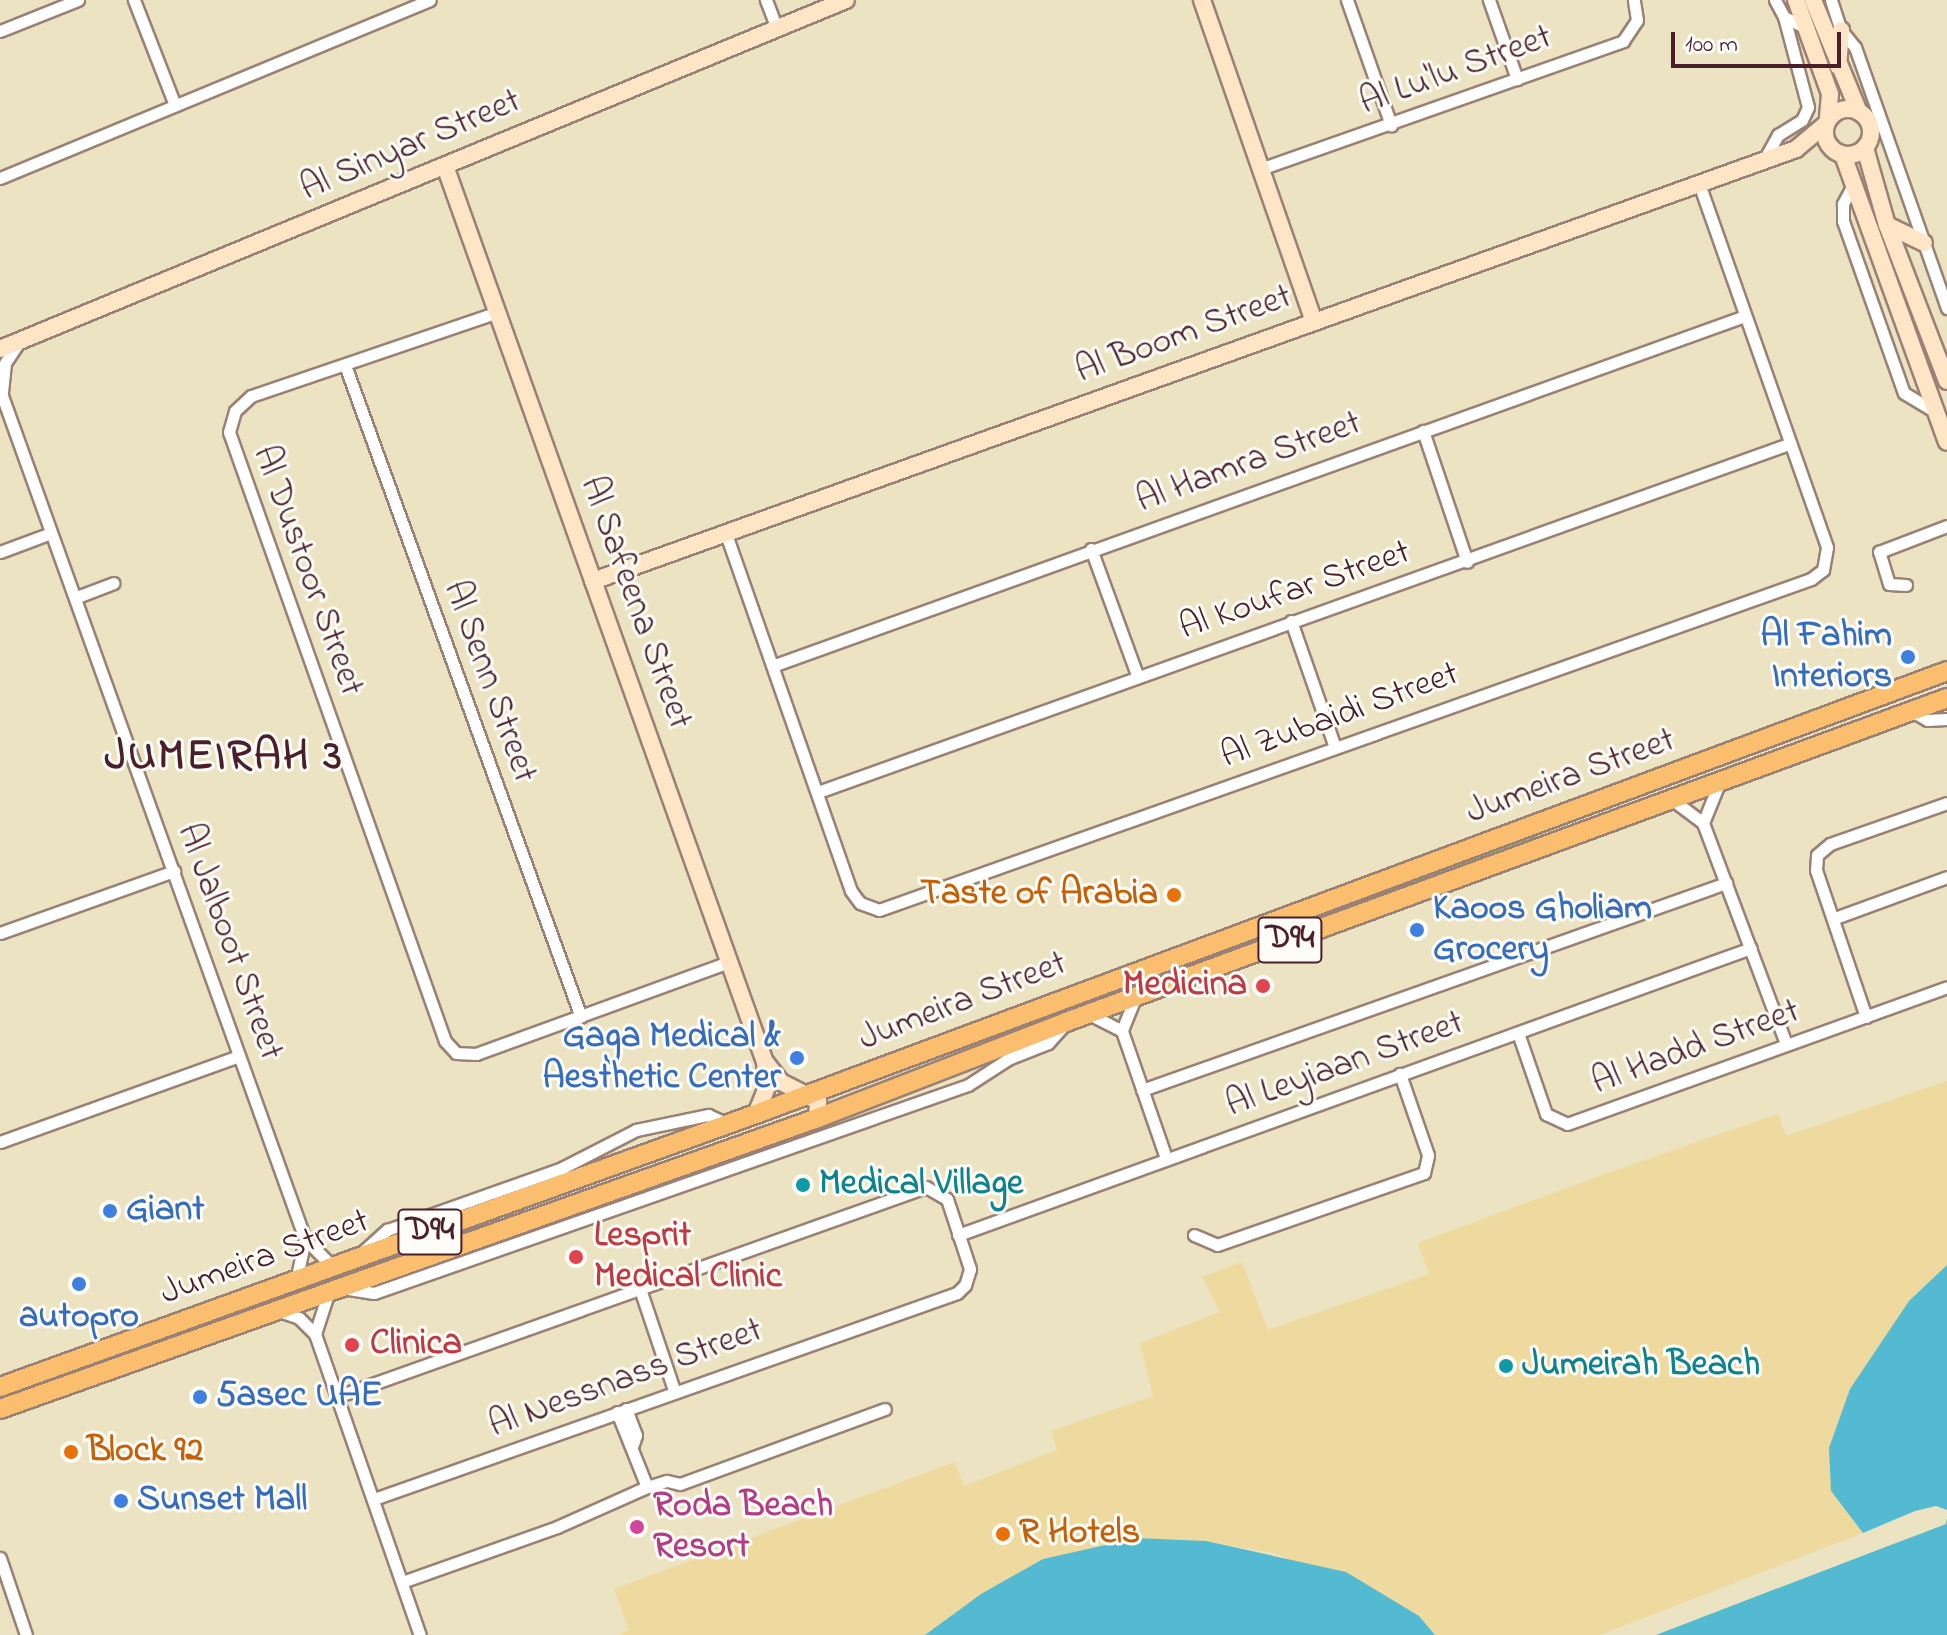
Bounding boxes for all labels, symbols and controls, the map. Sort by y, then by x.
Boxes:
street label: Al Lu'lu Street [1354,16,1558,126]
scale bar [1675,16,1845,66]
text: 100 m [1685,28,1738,63]
street label: Al Sinyar Street [294,80,528,212]
street label: Al Boom Street [1070,276,1298,394]
street label: Al Hamra Street [1131,402,1367,524]
street label: Al Dustoor Street [242,440,372,702]
street label: Al Safeena Street [569,471,701,735]
street label: Al Koufar Street [1174,531,1416,651]
street label: Al Senn Street [433,575,545,789]
place label: Al Fahim Interiors [1760,614,1892,699]
marker: Al Fahim Interiors [1899,648,1917,666]
street label: Al Zubaidi Street [1215,653,1465,779]
street label: Jumeira Street [1461,719,1681,835]
district label: JUMEIRAH 3 [104,731,344,783]
street label: Al Jalboot Street [166,818,292,1066]
place label: Taste of Arabia [920,873,1158,917]
marker: Taste of Arabia [1165,886,1183,904]
place label: Kaoos Gholiam Grocery [1433,887,1652,972]
road number: D94 [1256,910,1324,970]
marker: Kaoos Gholiam Grocery [1408,921,1426,939]
street label: Jumeira Street [853,943,1073,1061]
place label: Medicina [1123,964,1247,1008]
marker: Medicina [1254,977,1272,995]
street label: Al Hadd Street [1586,990,1806,1106]
street label: Al Leyiaan Street [1220,1002,1470,1128]
place label: Gaga Medical & Aesthetic Center [542,1015,781,1100]
marker: Gaga Medical & Aesthetic Center [788,1049,806,1067]
place label: Medical Village [819,1163,1023,1207]
marker: Medical Village [794,1176,812,1194]
place label: Giant [126,1189,204,1233]
street label: Jumeira Street [155,1200,375,1316]
marker: Giant [101,1202,119,1220]
road number: D94 [396,1202,464,1262]
place label: Lesprit Medical Clinic [594,1214,782,1299]
marker: Lesprit Medical Clinic [565,1246,587,1268]
marker: autopro [70,1275,88,1293]
place label: autopro [19,1296,139,1340]
street label: Al Nessnass Street [483,1309,769,1449]
place label: Clinica [370,1323,462,1367]
marker: Clinica [341,1334,363,1356]
place label: Jumeirah Beach [1522,1344,1760,1388]
marker: Jumeirah Beach [1497,1357,1515,1375]
place label: 5asec UAE [216,1375,382,1419]
marker: 5asec UAE [191,1388,209,1406]
place label: Block 92 [87,1430,203,1474]
marker: Block 92 [62,1443,80,1461]
place label: Sunset Mall [137,1479,307,1523]
place label: Roda Beach Resort [653,1484,833,1569]
marker: Sunset Mall [112,1492,130,1510]
place label: R Hotels [1019,1512,1140,1556]
marker: Roda Beach Resort [628,1518,646,1536]
marker: R Hotels [994,1525,1012,1543]

